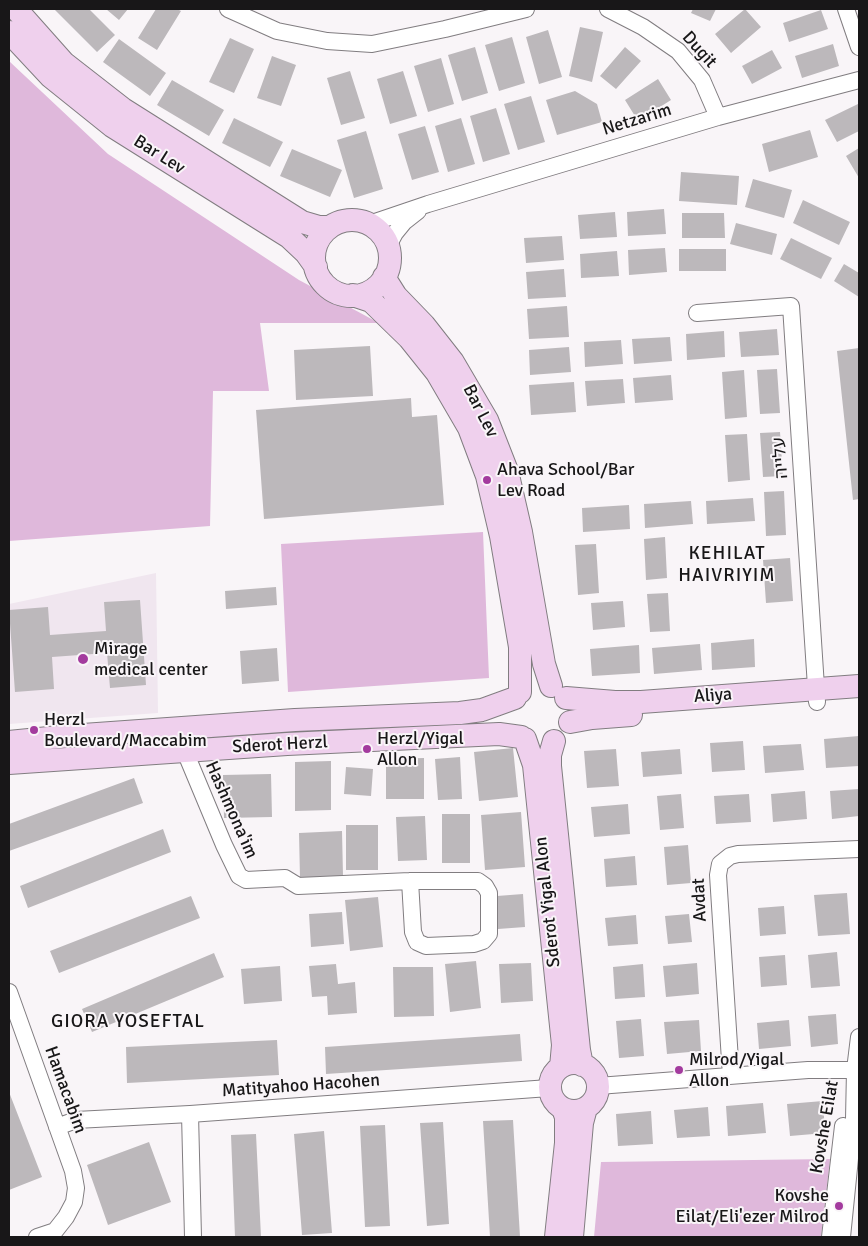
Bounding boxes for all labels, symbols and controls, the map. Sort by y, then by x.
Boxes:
street label: Dugit [677,27,721,73]
street label: Netzarim [600,99,674,141]
street label: Bar Lev [129,131,189,179]
street label: Bar Lev [458,381,502,441]
street label: עלייה [769,436,793,480]
place label: Ahava School/Bar Lev Road [497,459,634,502]
marker: Ahava School/Bar Lev Road [481,474,493,486]
district label: KEHILAT HAIVRIYIM [677,543,777,587]
place label: Mirage medical center [94,638,208,681]
marker: Mirage medical center [76,652,90,666]
street label: Aliya [693,684,733,708]
place label: Herzl Boulevard/Maccabim [44,709,207,752]
marker: Herzl Boulevard/Maccabim [28,724,40,736]
place label: Herzl/Yigal Allon [377,728,464,771]
street label: Sderot Herzl [232,732,328,758]
marker: Herzl/Yigal Allon [361,743,373,755]
street label: Hashmona'im [200,758,262,862]
street label: Sderot Yigal Alon [530,836,566,968]
street label: Avdat [688,878,712,922]
district label: GIORA YOSEFTAL [49,1011,207,1033]
street label: Hamacabim [39,1044,91,1136]
place label: Milrod/Yigal Allon [689,1049,784,1092]
marker: Milrod/Yigal Allon [673,1064,685,1076]
street label: Matityahoo Hacohen [221,1070,381,1102]
street label: Kovshe Eilat [806,1079,844,1175]
place label: Kovshe Eilat/Eli'ezer Milrod [676,1185,829,1228]
marker: Kovshe Eilat/Eli'ezer Milrod [833,1200,845,1212]

